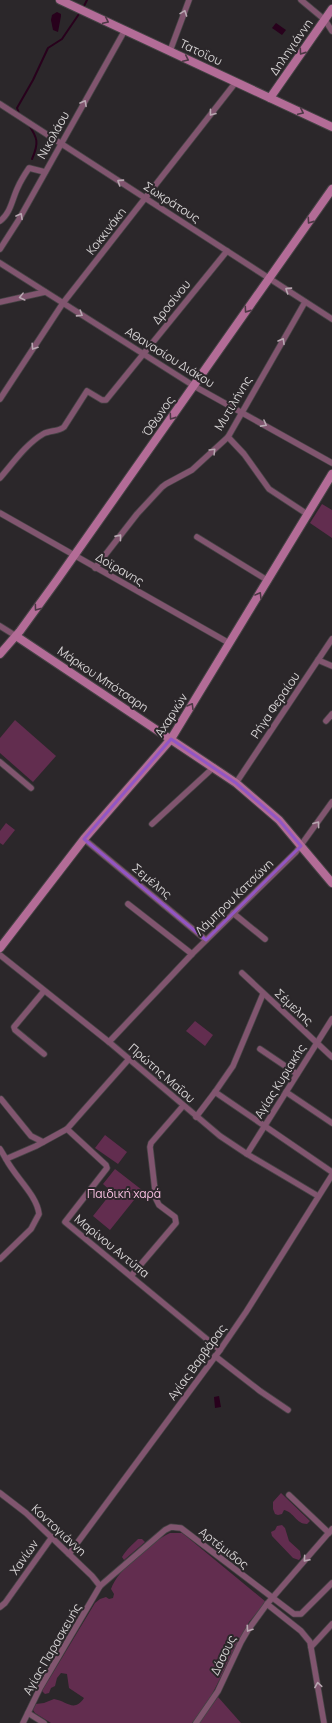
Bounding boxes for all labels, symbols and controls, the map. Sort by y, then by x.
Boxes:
one-way arrow [180,9,188,16]
one-way arrow [101,16,109,24]
street label: Δηληγιάννη [265,16,317,78]
street label: Τατοΐου [177,35,225,69]
one-way arrow [300,47,307,54]
one-way arrow [182,54,189,62]
one-way arrow [79,100,86,107]
one-way arrow [297,107,304,115]
street label: Νικολάου [33,108,73,162]
one-way arrow [210,108,217,115]
street label: Σωκράτους [140,177,204,227]
one-way arrow [117,179,124,186]
street label: Κοκκινάκη [82,204,130,258]
one-way arrow [16,213,23,220]
one-way arrow [307,217,315,224]
street label: Δροσίνου [148,276,194,328]
one-way arrow [285,288,292,295]
one-way arrow [19,292,26,301]
one-way arrow [245,306,252,313]
one-way arrow [76,309,83,316]
street label: Αθανασίου Διάκου [122,323,218,391]
one-way arrow [278,338,285,345]
one-way arrow [32,343,39,350]
street label: Μυτιλήνης [210,372,256,433]
street label: Όθωνος [138,392,178,440]
one-way arrow [170,412,177,419]
one-way arrow [260,420,267,427]
one-way arrow [208,448,216,456]
one-way arrow [114,535,121,542]
street label: Δοϊρανης [93,548,148,590]
one-way arrow [254,592,261,599]
one-way arrow [35,604,42,611]
street label: Μάρκου Μπότσαρη [54,642,152,716]
street label: Ρήγα Φεραίου [246,668,304,742]
street label: Αχαρνών [151,690,191,740]
one-way arrow [186,703,194,710]
one-way arrow [312,821,319,828]
street label: Λάμπρου Κατσώνη [191,855,277,939]
street label: Σεμέλης [128,859,176,903]
street label: Σέμελης [271,985,317,1029]
street label: Πρώτης Μαΐου [125,1039,199,1107]
street label: Αγίας Κυριακής [250,1040,310,1122]
park label: Παιδική χαρά [87,1185,161,1202]
street label: Μαρίνου Αντύπα [71,1210,153,1282]
street label: Αγίας Βαρβάρας [164,1320,231,1404]
street label: Κοντογιάννη [28,1500,90,1560]
street label: Αρτέμιδος [196,1523,253,1573]
street label: Χανίων [6,1536,42,1578]
one-way arrow [304,1554,311,1562]
street label: Αγίας Παρασκευής [19,1600,85,1698]
one-way arrow [246,1625,254,1632]
street label: Δάσους [206,1632,240,1678]
one-way arrow [314,1682,323,1688]

